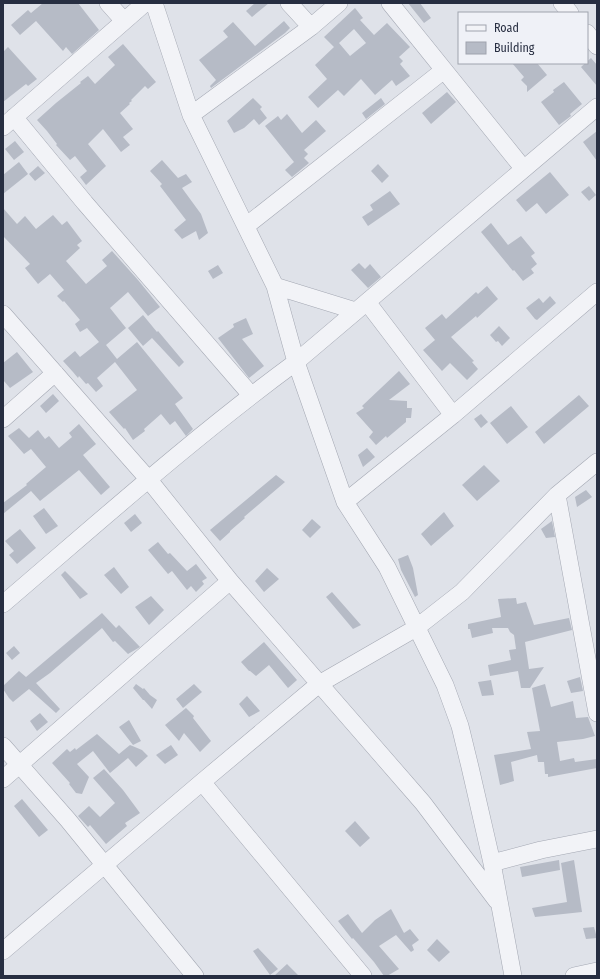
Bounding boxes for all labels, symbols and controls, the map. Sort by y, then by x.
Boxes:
legend [458,12,588,64]
text: Road [494,21,519,35]
text: Building [494,41,535,55]

